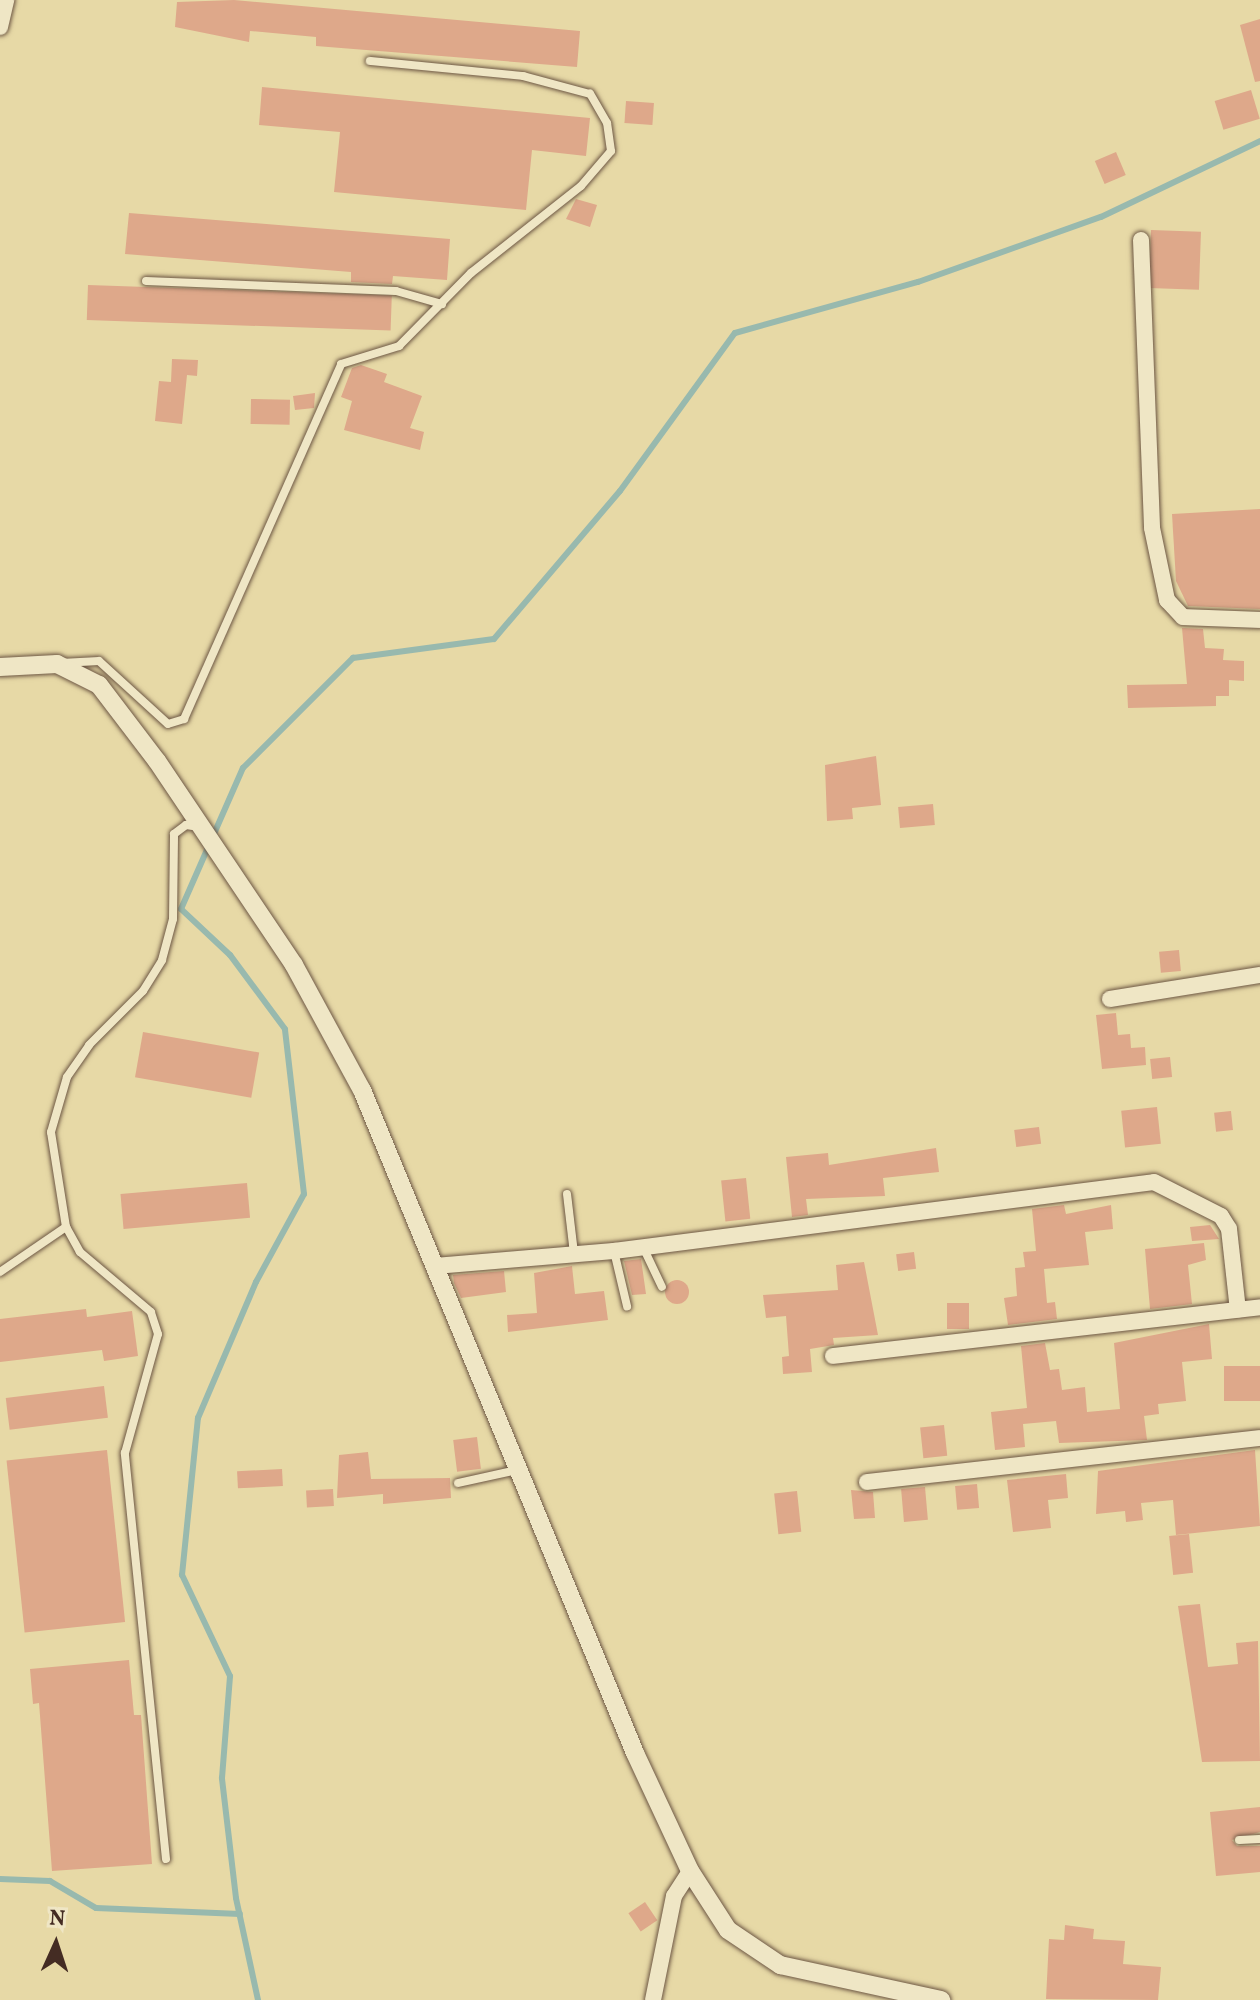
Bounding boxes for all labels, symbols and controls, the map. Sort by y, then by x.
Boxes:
north arrow [16,1904,96,1984]
text: N [48,1904,66,1935]

